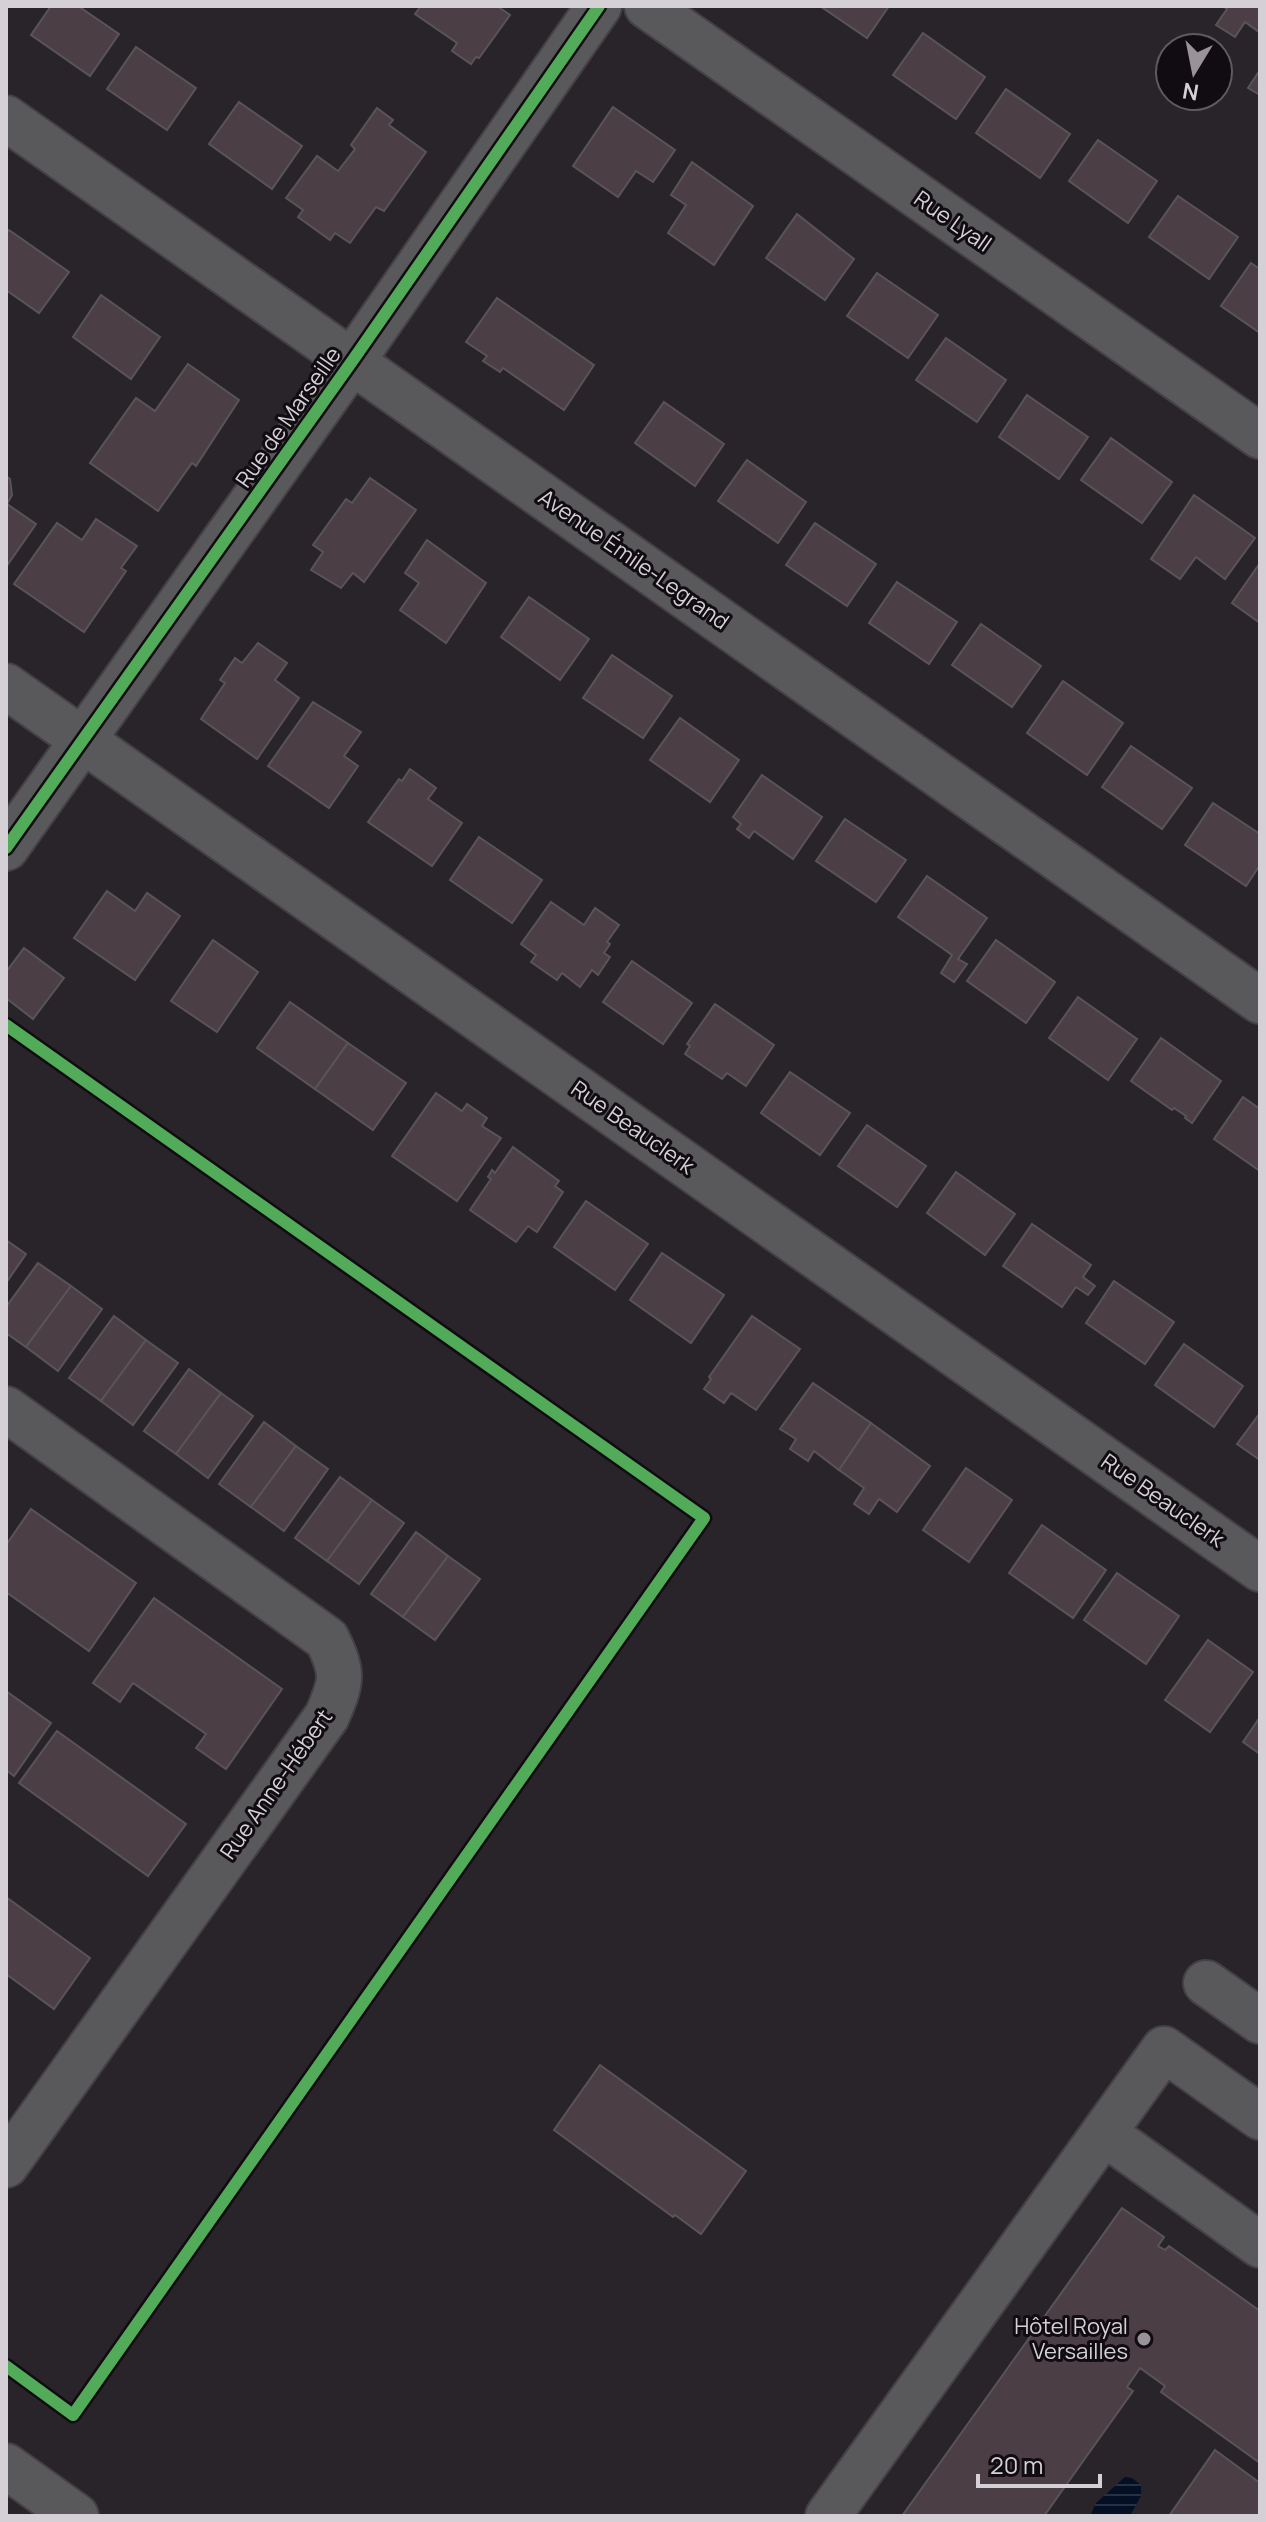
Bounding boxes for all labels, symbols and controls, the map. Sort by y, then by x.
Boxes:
north arrow [1154,32,1234,112]
text: N [1180,76,1201,108]
street label: Rue Lyall [908,183,998,259]
street label: Rue de Marseille [228,341,348,493]
street label: Avenue Émile-Legrand [533,482,735,636]
street label: Rue Beauclerk [565,1073,702,1181]
street label: Rue Beauclerk [1095,1446,1232,1554]
street label: Rue Anne-Hébert [213,1703,339,1865]
place label: Hôtel Royal Versailles [1014,2311,1128,2366]
marker: Hôtel Royal Versailles [1135,2330,1153,2348]
scale bar [978,2438,1100,2488]
text: 20 m [990,2448,1043,2481]

